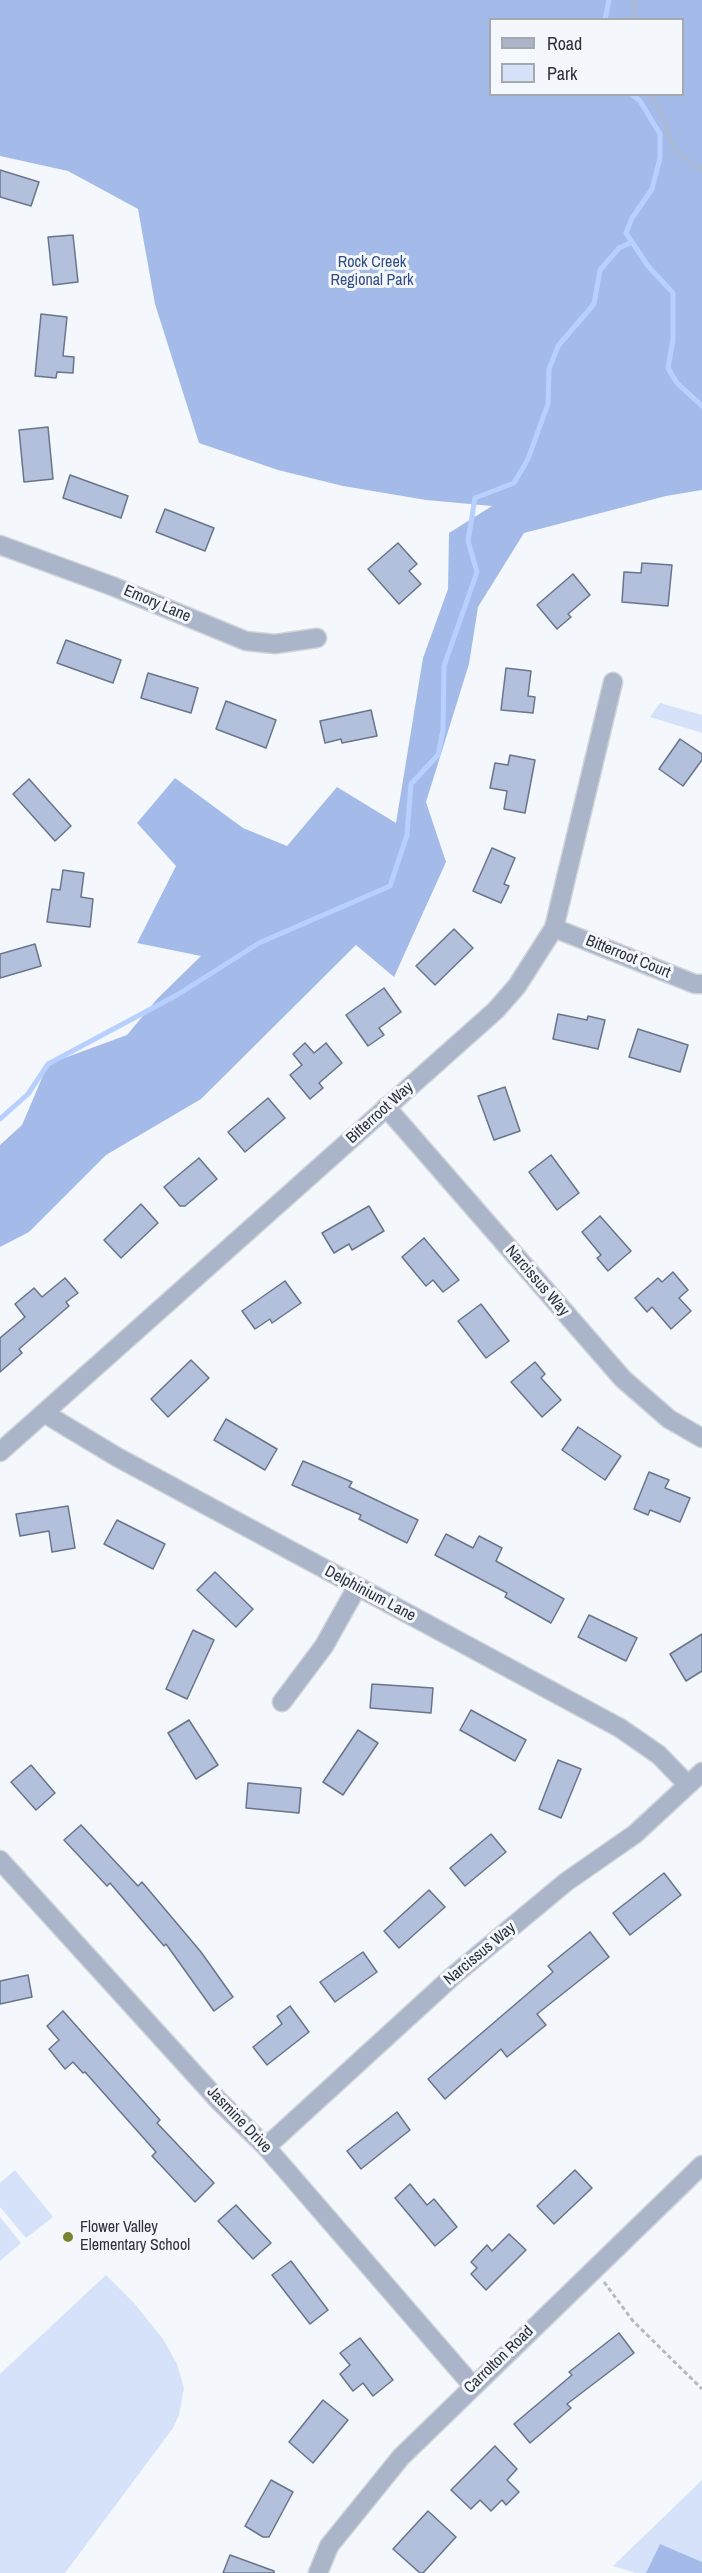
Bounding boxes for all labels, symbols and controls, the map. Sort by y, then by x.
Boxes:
legend [489,18,684,96]
text: Road [547,31,582,56]
text: Park [547,61,577,86]
park label: Rock Creek Regional Park [330,253,414,291]
street label: Emory Lane [121,581,193,627]
street label: Bitterroot Court [583,931,673,983]
street label: Bitterroot Way [343,1078,417,1148]
street label: Narcissus Way [501,1242,573,1320]
street label: Delphinium Lane [321,1562,419,1626]
street label: Narcissus Way [440,1918,520,1990]
street label: Jasmine Drive [203,2083,275,2157]
place label: Flower Valley Elementary School [80,2218,190,2256]
marker: Flower Valley Elementary School [61,2230,75,2244]
street label: Carrolton Road [460,2322,538,2398]

